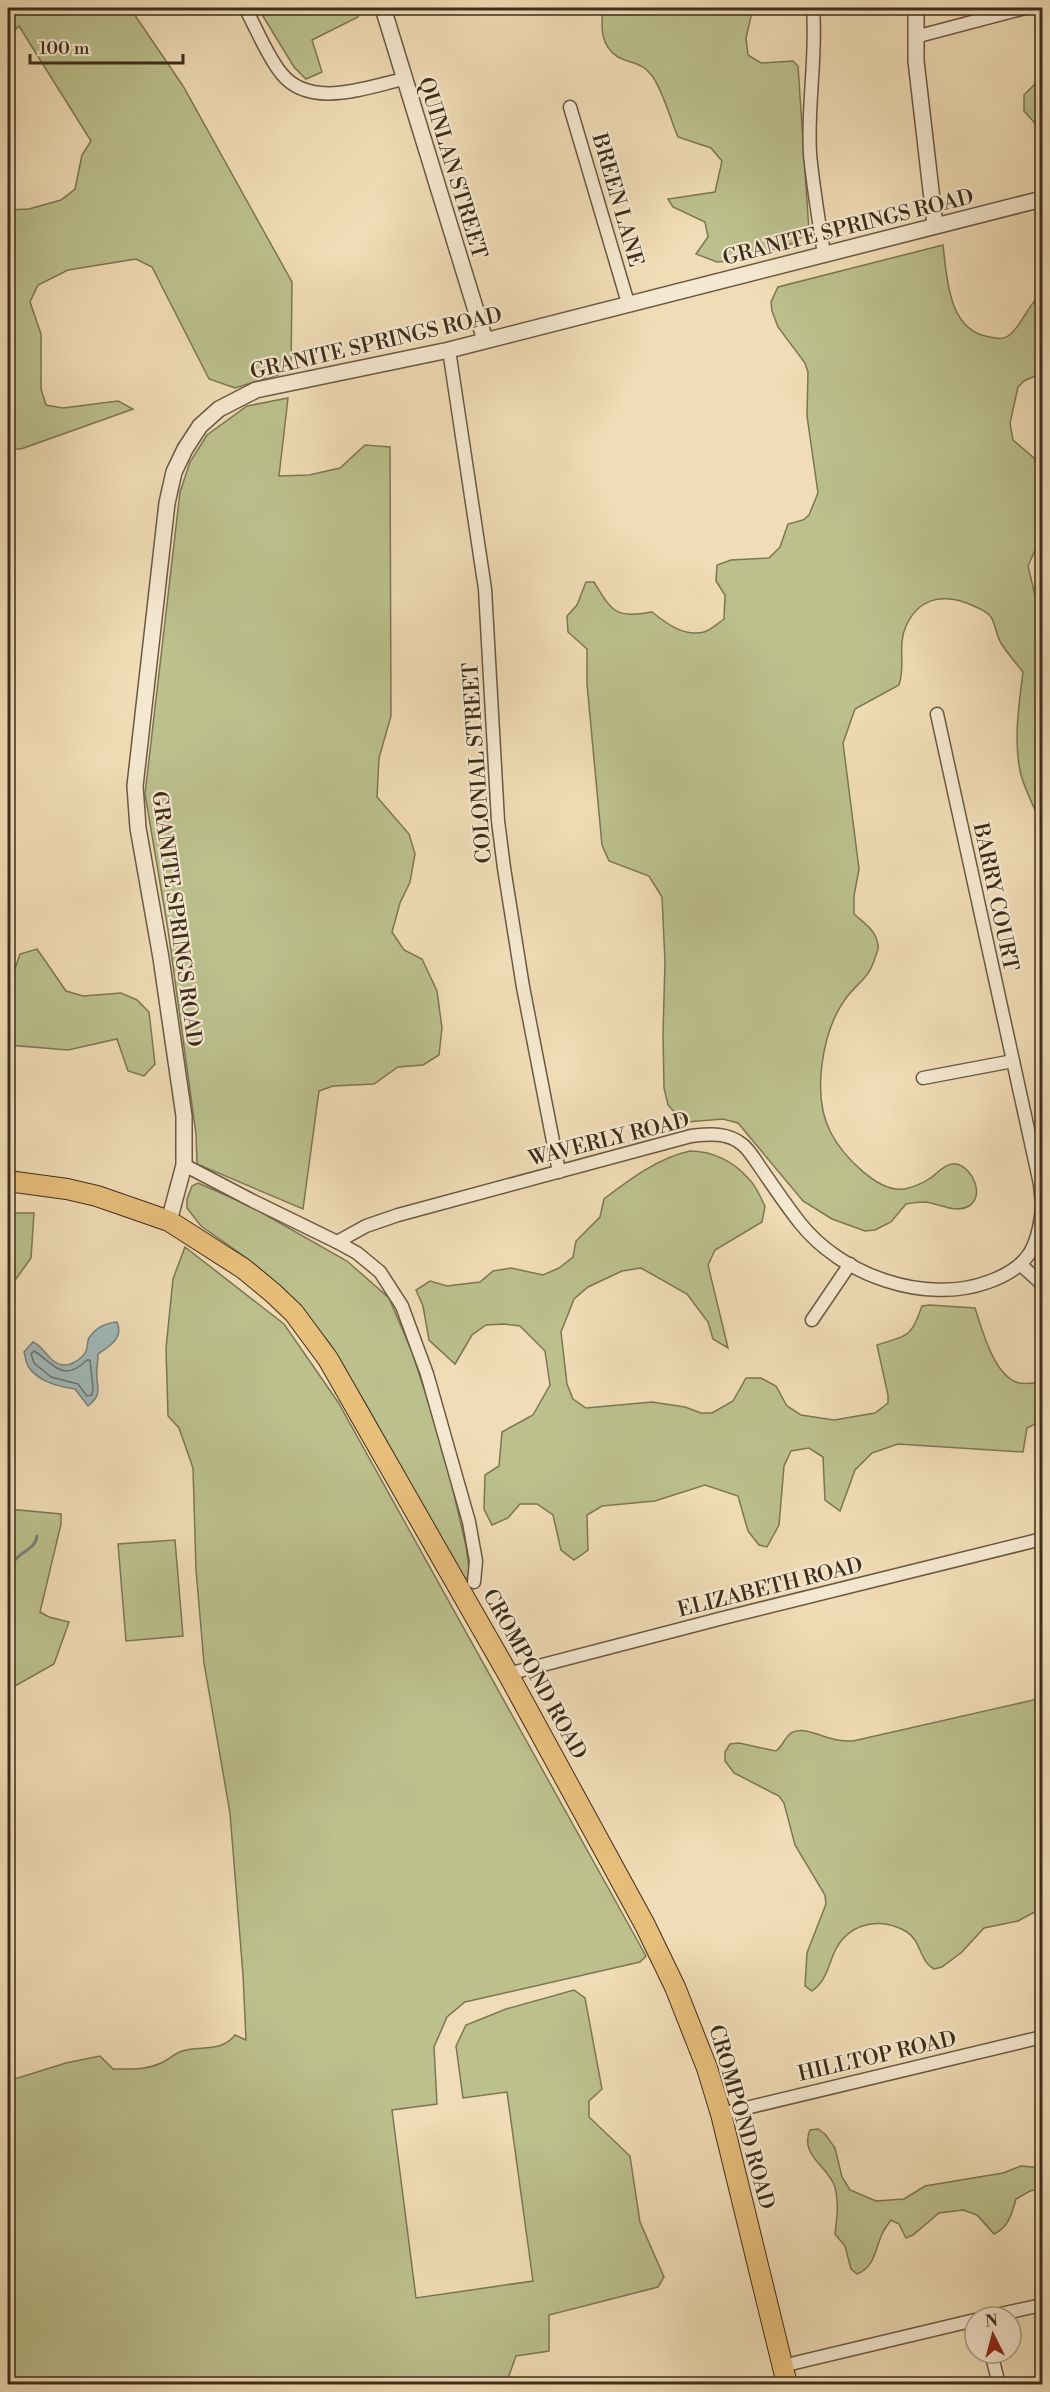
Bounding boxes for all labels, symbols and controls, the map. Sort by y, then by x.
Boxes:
scale bar [30,27,183,65]
text: 100 m [39,37,90,60]
street label: QUINLAN STREET [412,74,492,262]
street label: BREEN LANE [585,130,648,270]
street label: GRANITE SPRINGS ROAD [720,184,976,272]
street label: GRANITE SPRINGS ROAD [248,302,505,386]
street label: COLONIAL STREET [458,661,498,864]
street label: GRANITE SPRINGS ROAD [145,790,207,1049]
street label: BARRY COURT [966,820,1023,974]
street label: WAVERLY ROAD [525,1107,692,1173]
street label: ELIZABETH ROAD [675,1552,865,1624]
street label: CROMPOND ROAD [476,1585,592,1764]
street label: CROMPOND ROAD [702,2022,780,2213]
street label: HILLTOP ROAD [795,2026,959,2088]
north arrow [963,2305,1023,2365]
text: N [984,2310,999,2332]

